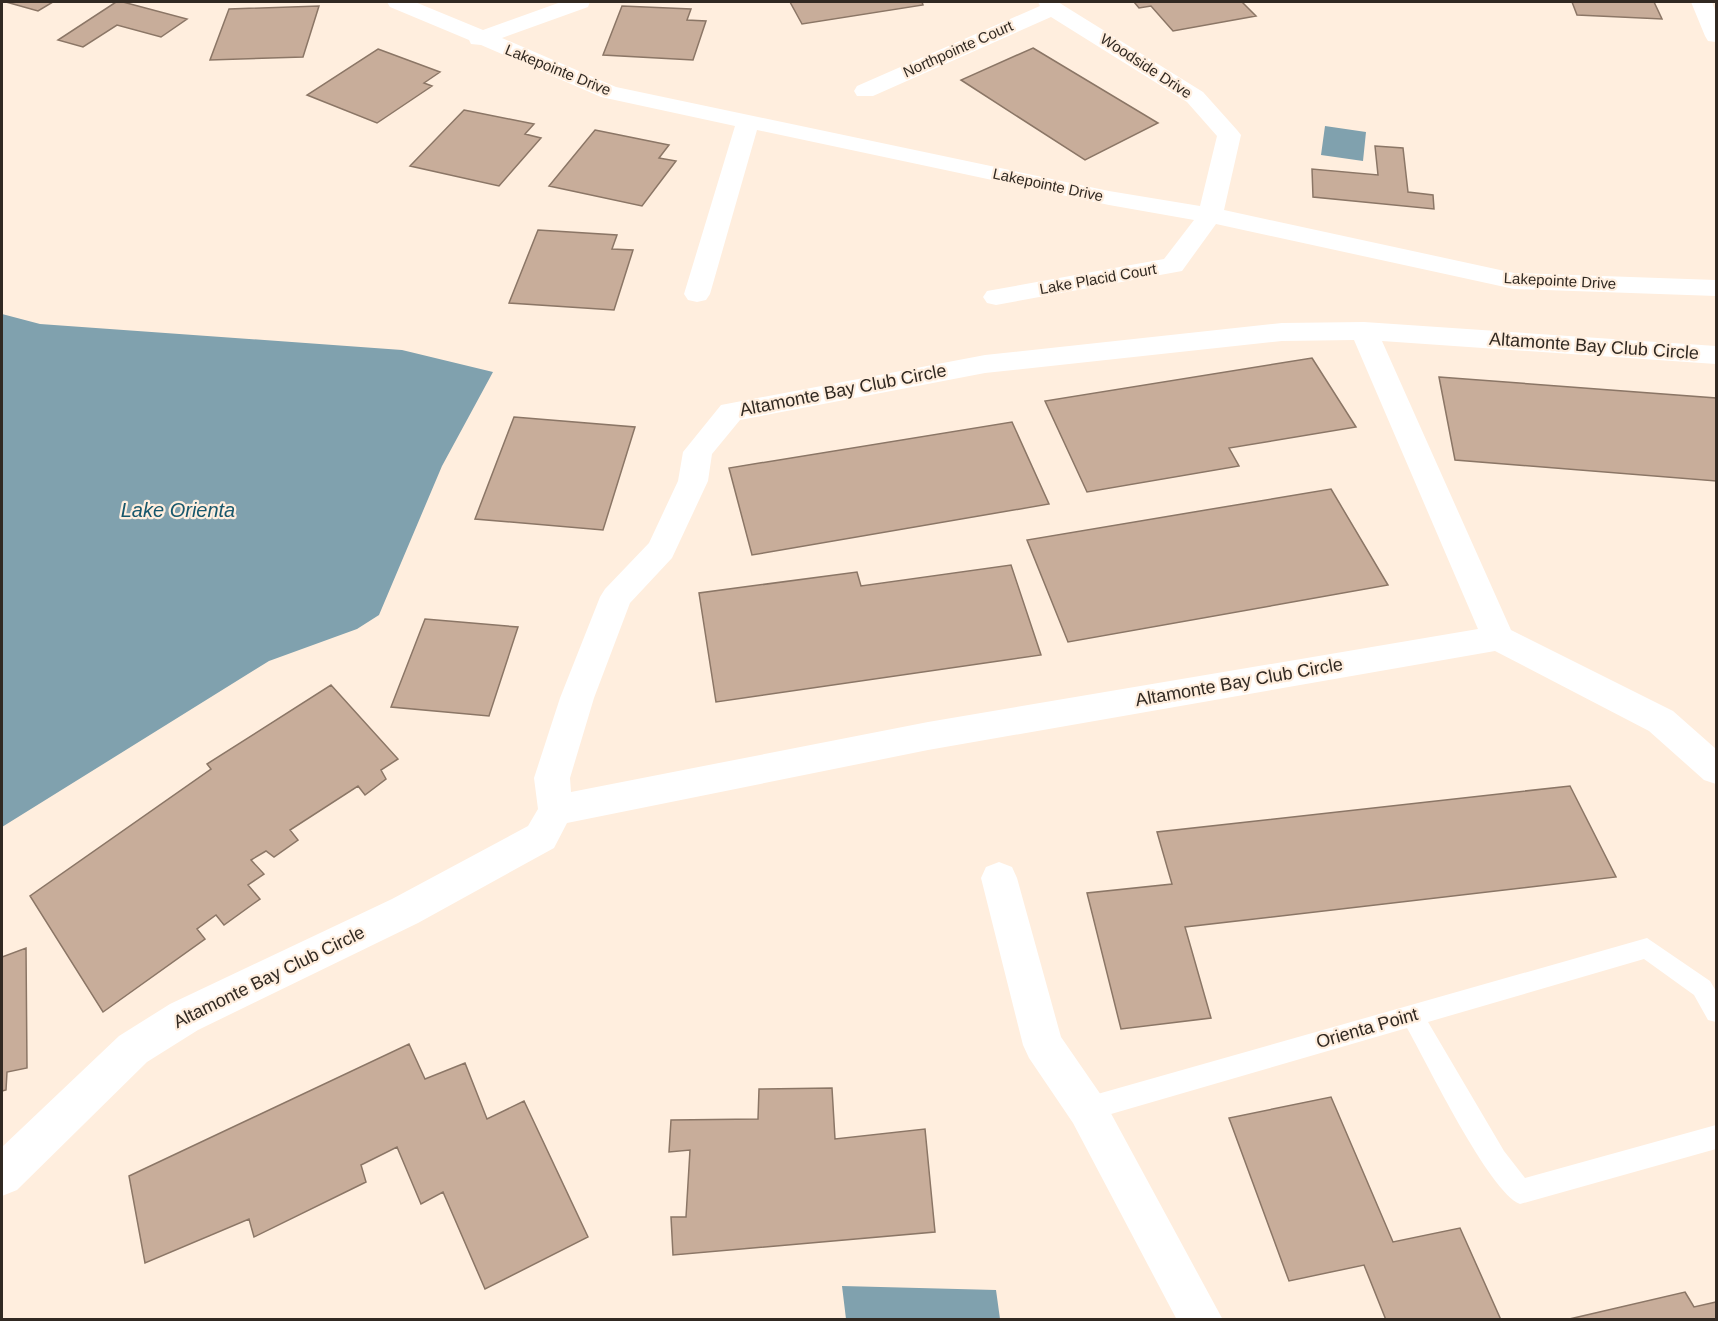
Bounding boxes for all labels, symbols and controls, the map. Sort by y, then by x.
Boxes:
street label: Northpointe Court [900,16,1016,80]
street label: Woodside Drive [1097,30,1195,101]
street label: Lakepointe Drive [503,41,614,99]
street label: Lakepointe Drive [991,164,1105,205]
street label: Lake Placid Court [1038,260,1159,297]
street label: Lakepointe Drive [1503,269,1617,292]
street label: Altamonte Bay Club Circle [1489,329,1699,363]
street label: Altamonte Bay Club Circle [738,360,948,420]
water label: Lake Orienta [121,499,235,521]
street label: Altamonte Bay Club Circle [1134,654,1344,710]
street label: Altamonte Bay Club Circle [170,922,368,1032]
street label: Orienta Point [1314,1004,1420,1052]

